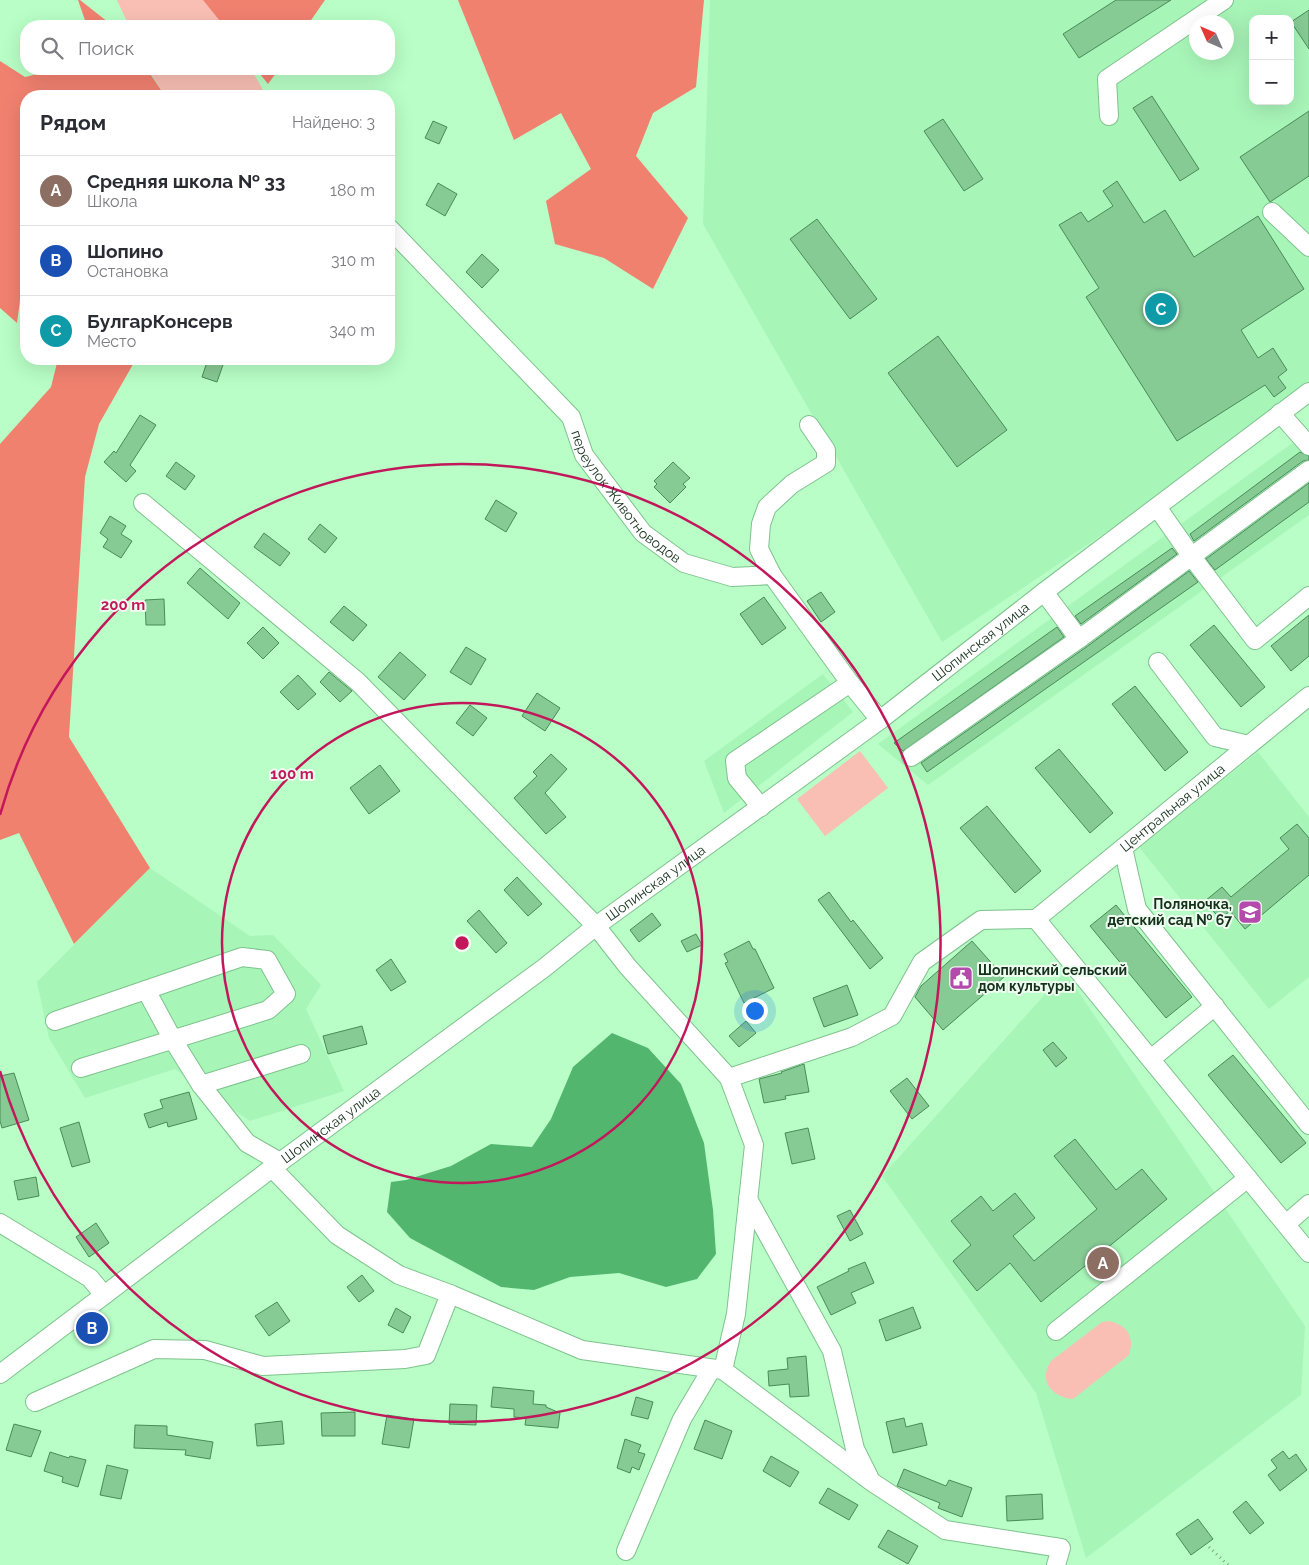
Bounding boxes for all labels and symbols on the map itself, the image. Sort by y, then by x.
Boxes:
north arrow [1189,15,1234,60]
pin: C [1145,290,1177,328]
street label: переулок Животноводов [568,428,684,566]
text: 200 m [101,596,145,614]
street label: Шопинская улица [929,599,1032,684]
street label: Центральная улица [1117,760,1228,855]
text: 100 m [270,765,314,783]
street label: Шопинская улица [603,842,708,924]
place label: Поляночка, детский сад № 67 [1107,896,1232,928]
school or university icon: Поляночка, детский сад № 67 [1237,899,1263,925]
centre of rings [453,934,471,952]
place label: Шопинский сельский дом культуры [978,962,1127,994]
public building icon: Шопинский сельский дом культуры [948,965,974,991]
your location [742,998,768,1024]
street label: Шопинская улица [278,1083,383,1167]
pin: A [1087,1244,1119,1282]
pin: B [76,1309,108,1347]

